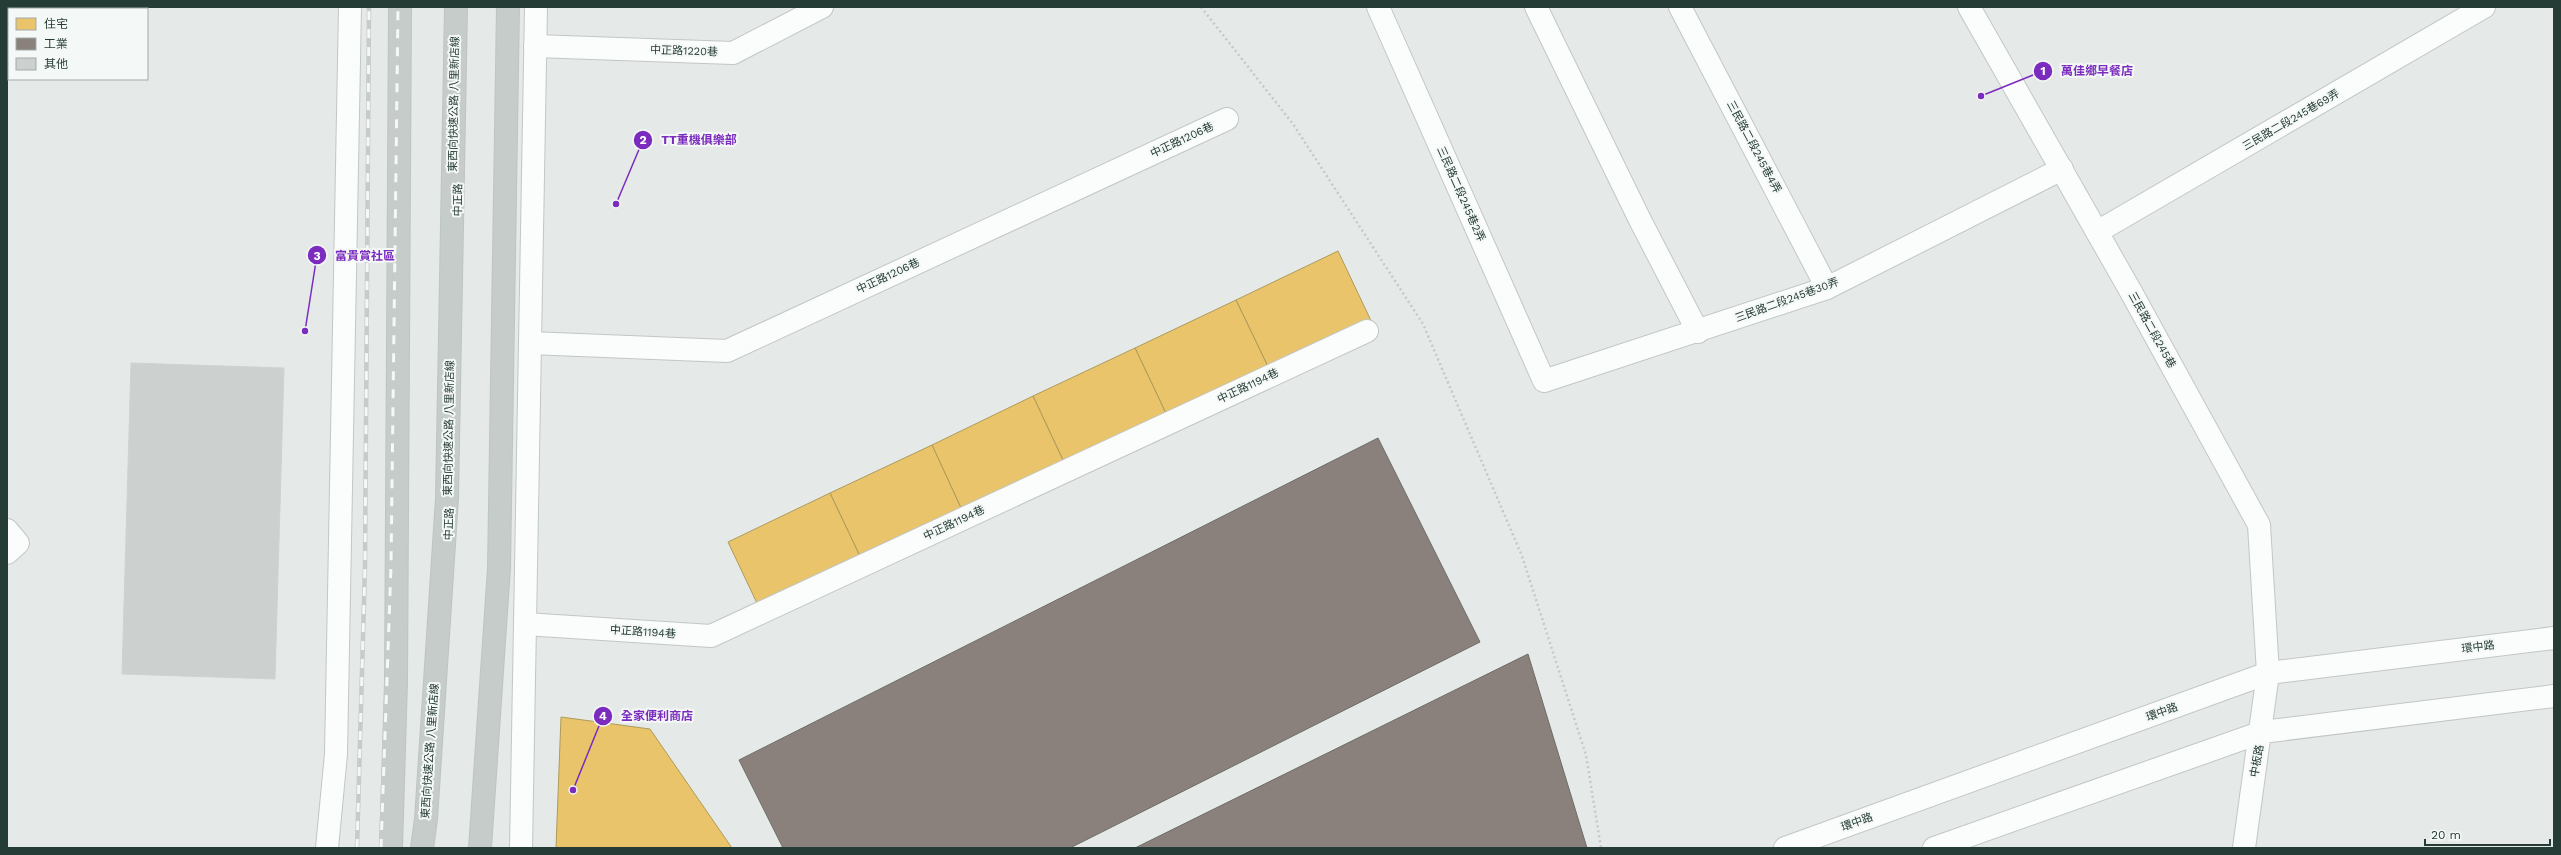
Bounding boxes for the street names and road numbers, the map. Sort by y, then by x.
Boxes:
street label: 東西向快速公路 八里新店線 [446,36,462,172]
street label: 中正路1220巷 [650,43,718,59]
street label: 三民路二段245巷69弄 [2240,87,2342,153]
street label: 三民路二段245巷4弄 [1724,99,1784,195]
street label: 中正路1206巷 [1148,120,1216,160]
street label: 三民路二段245巷2弄 [1434,144,1488,244]
street label: 中正路 [451,183,465,217]
street label: 中正路1206巷 [854,256,922,296]
street label: 三民路二段245巷30弄 [1733,275,1841,325]
street label: 三民路二段245巷 [2126,290,2178,370]
street label: 東西向快速公路 八里新店線 [441,360,457,496]
street label: 中正路1194巷 [1215,366,1281,406]
street label: 中正路1194巷 [921,503,987,543]
street label: 中正路 [442,507,456,541]
street label: 中正路1194巷 [610,623,676,641]
street label: 環中路 [2461,639,2495,655]
street label: 東西向快速公路 八里新店線 [419,683,441,819]
street label: 環中路 [2144,700,2180,724]
street label: 中板路 [2248,744,2266,778]
street label: 環中路 [1839,810,1875,834]

